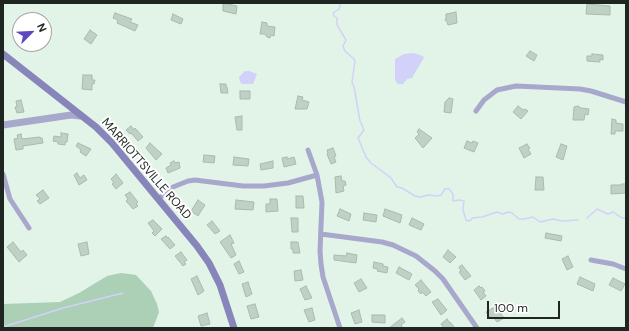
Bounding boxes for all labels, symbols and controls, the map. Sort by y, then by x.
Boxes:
north arrow [12,12,52,52]
text: N [34,21,50,34]
street label: MARRIOTTSVILLE ROAD [98,115,194,223]
scale bar [489,293,562,319]
text: 100 m [494,300,528,316]

